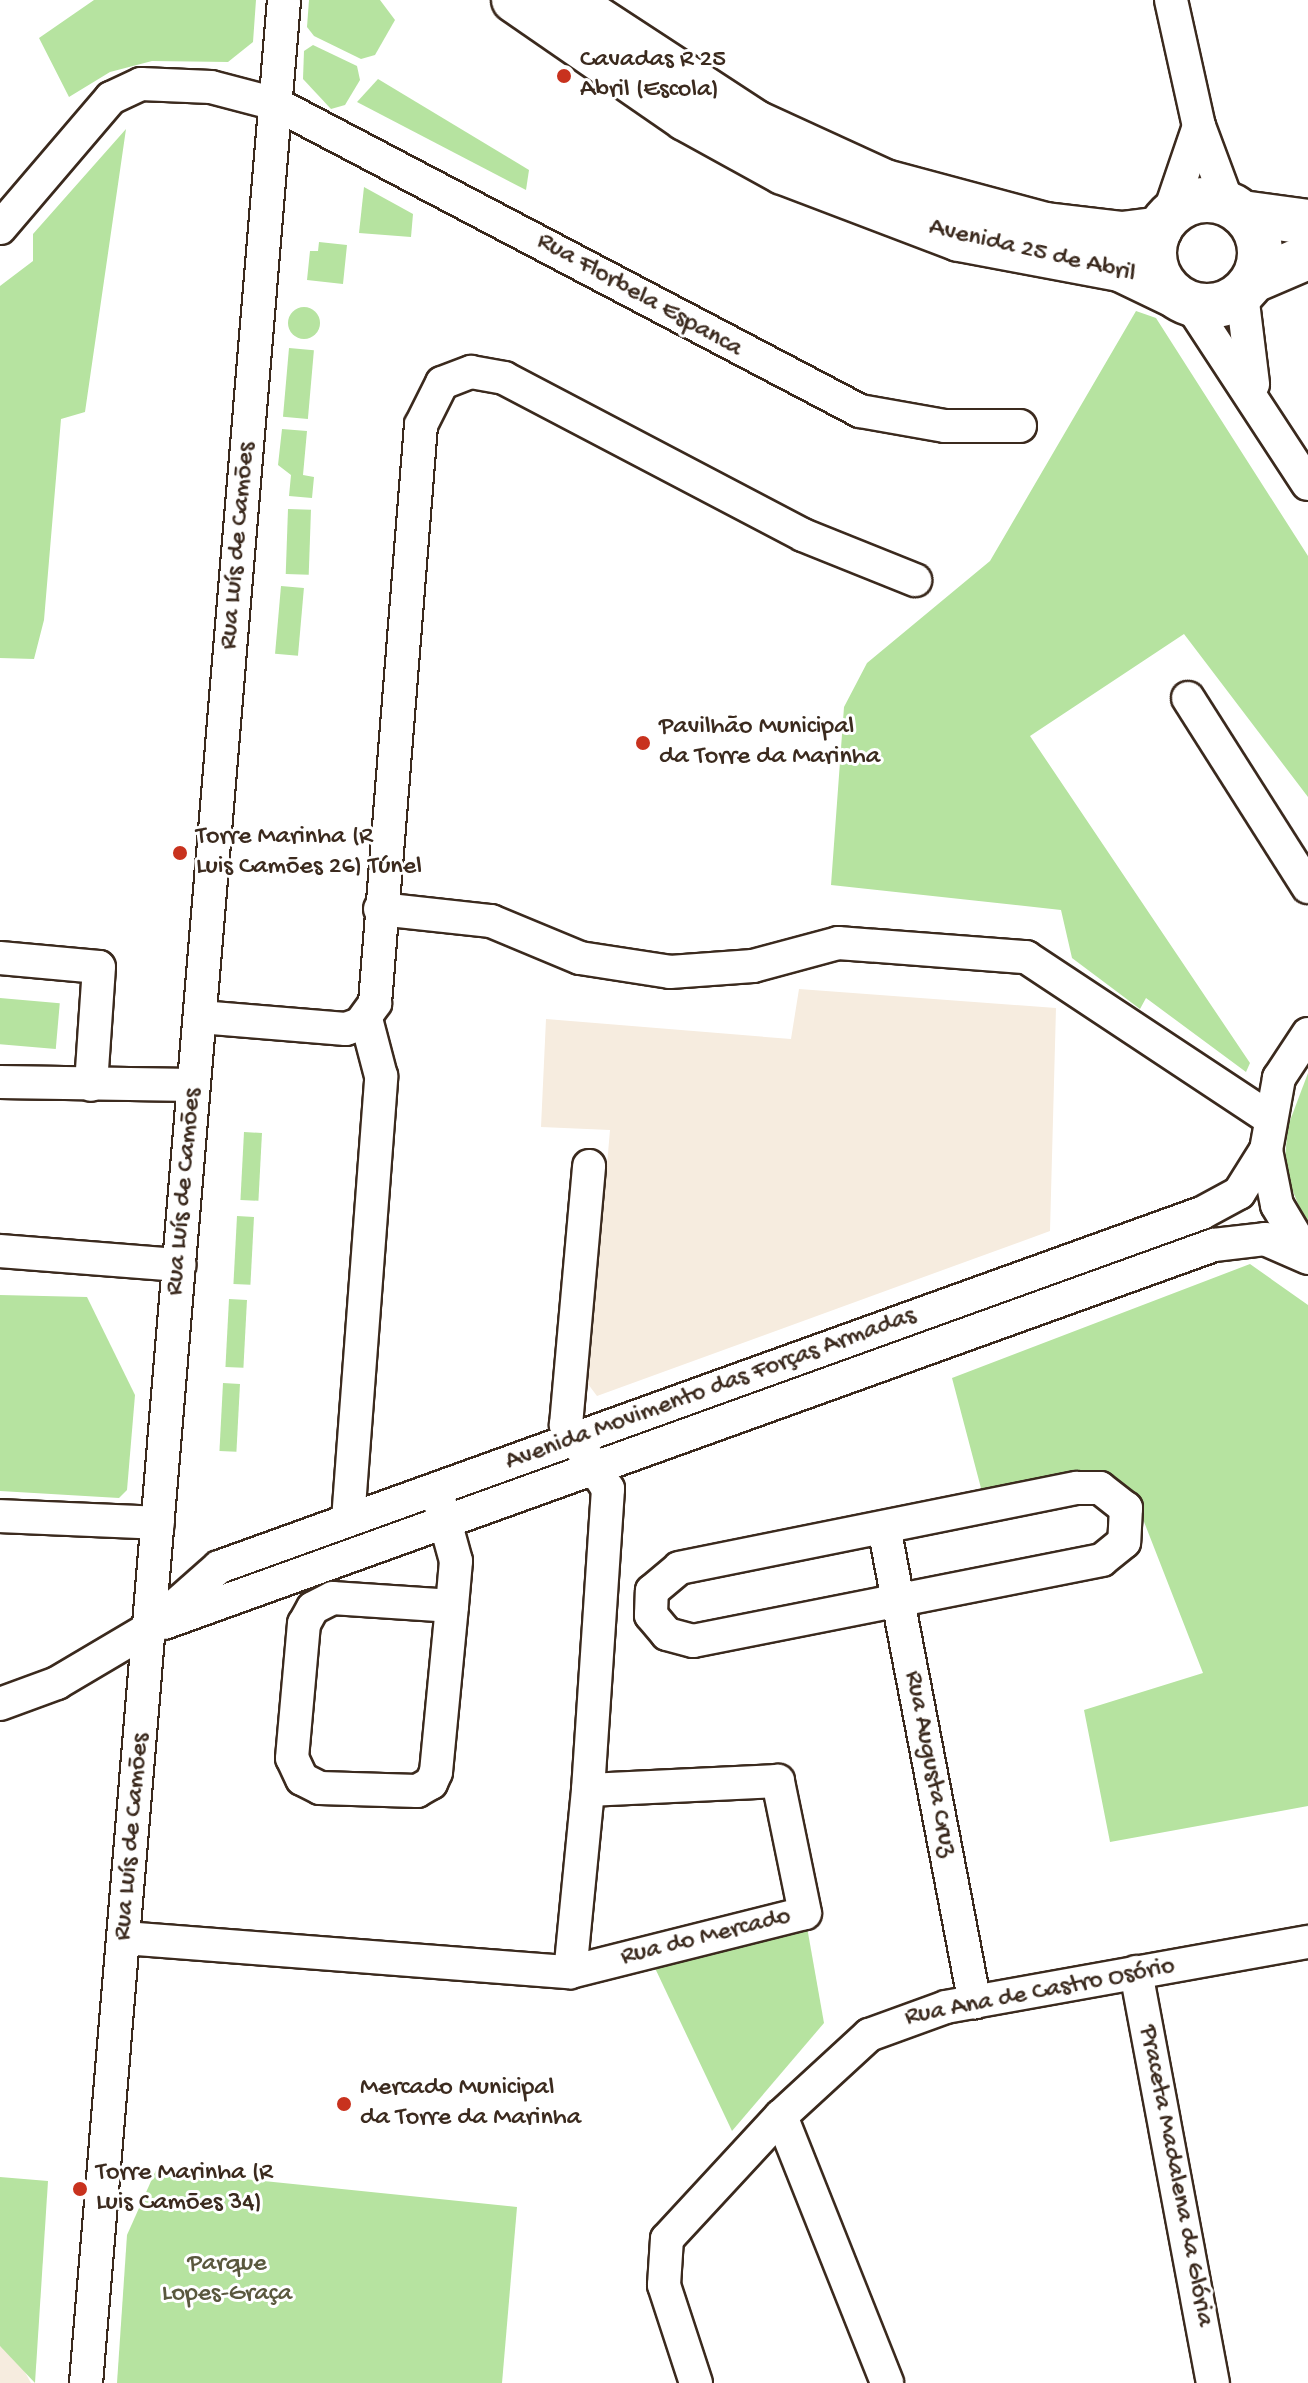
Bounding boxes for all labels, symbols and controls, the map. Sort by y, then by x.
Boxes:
place label: Cavadas R 25 Abril (Escola) [580,45,726,106]
marker: Cavadas R 25 Abril (Escola) [555,67,573,85]
street label: Avenida 25 de Abril [926,213,1138,291]
street label: Rua Florbela Espanca [531,227,747,365]
street label: Rua Luís de Camões [214,441,264,651]
place label: Pavilhão Municipal da Torre da Marinha [659,712,880,774]
marker: Pavilhão Municipal da Torre da Marinha [634,734,652,752]
place label: Torre Marinha (R Luis Camões 26) Túnel [196,822,422,884]
marker: Torre Marinha (R Luis Camões 26) Túnel [171,844,189,862]
street label: Rua Luís de Camões [160,1087,210,1297]
street label: Avenida Movimento das Forças Armadas [502,1301,920,1479]
street label: Rua Augusta Cruz [896,1668,962,1860]
street label: Rua Luís de Camões [108,1732,158,1942]
street label: Rua do Mercado [618,1902,794,1974]
street label: Rua Ana de Castro Osório [902,1952,1178,2034]
street label: Praceta Madalena da Glória [1130,2023,1220,2329]
place label: Mercado Municipal da Torre da Marinha [360,2073,581,2134]
marker: Mercado Municipal da Torre da Marinha [335,2095,353,2113]
place label: Torre Marinha (R Luis Camões 34) [96,2158,273,2220]
marker: Torre Marinha (R Luis Camões 34) [71,2180,89,2198]
park label: Parque Lopes-Graça [162,2249,292,2310]

